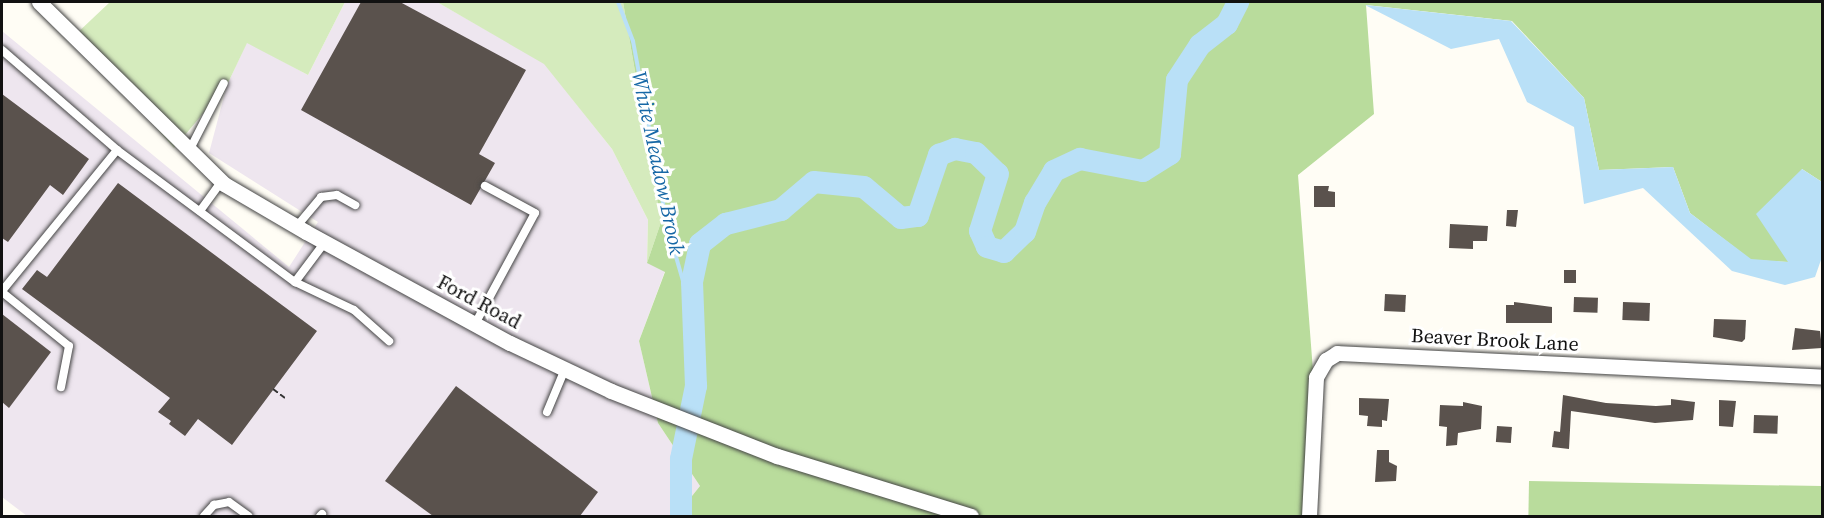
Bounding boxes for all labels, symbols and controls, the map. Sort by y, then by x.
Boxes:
water label: White Meadow Brook [626,69,690,257]
street label: Ford Road [433,270,525,334]
street label: Beaver Brook Lane [1411,324,1579,356]

